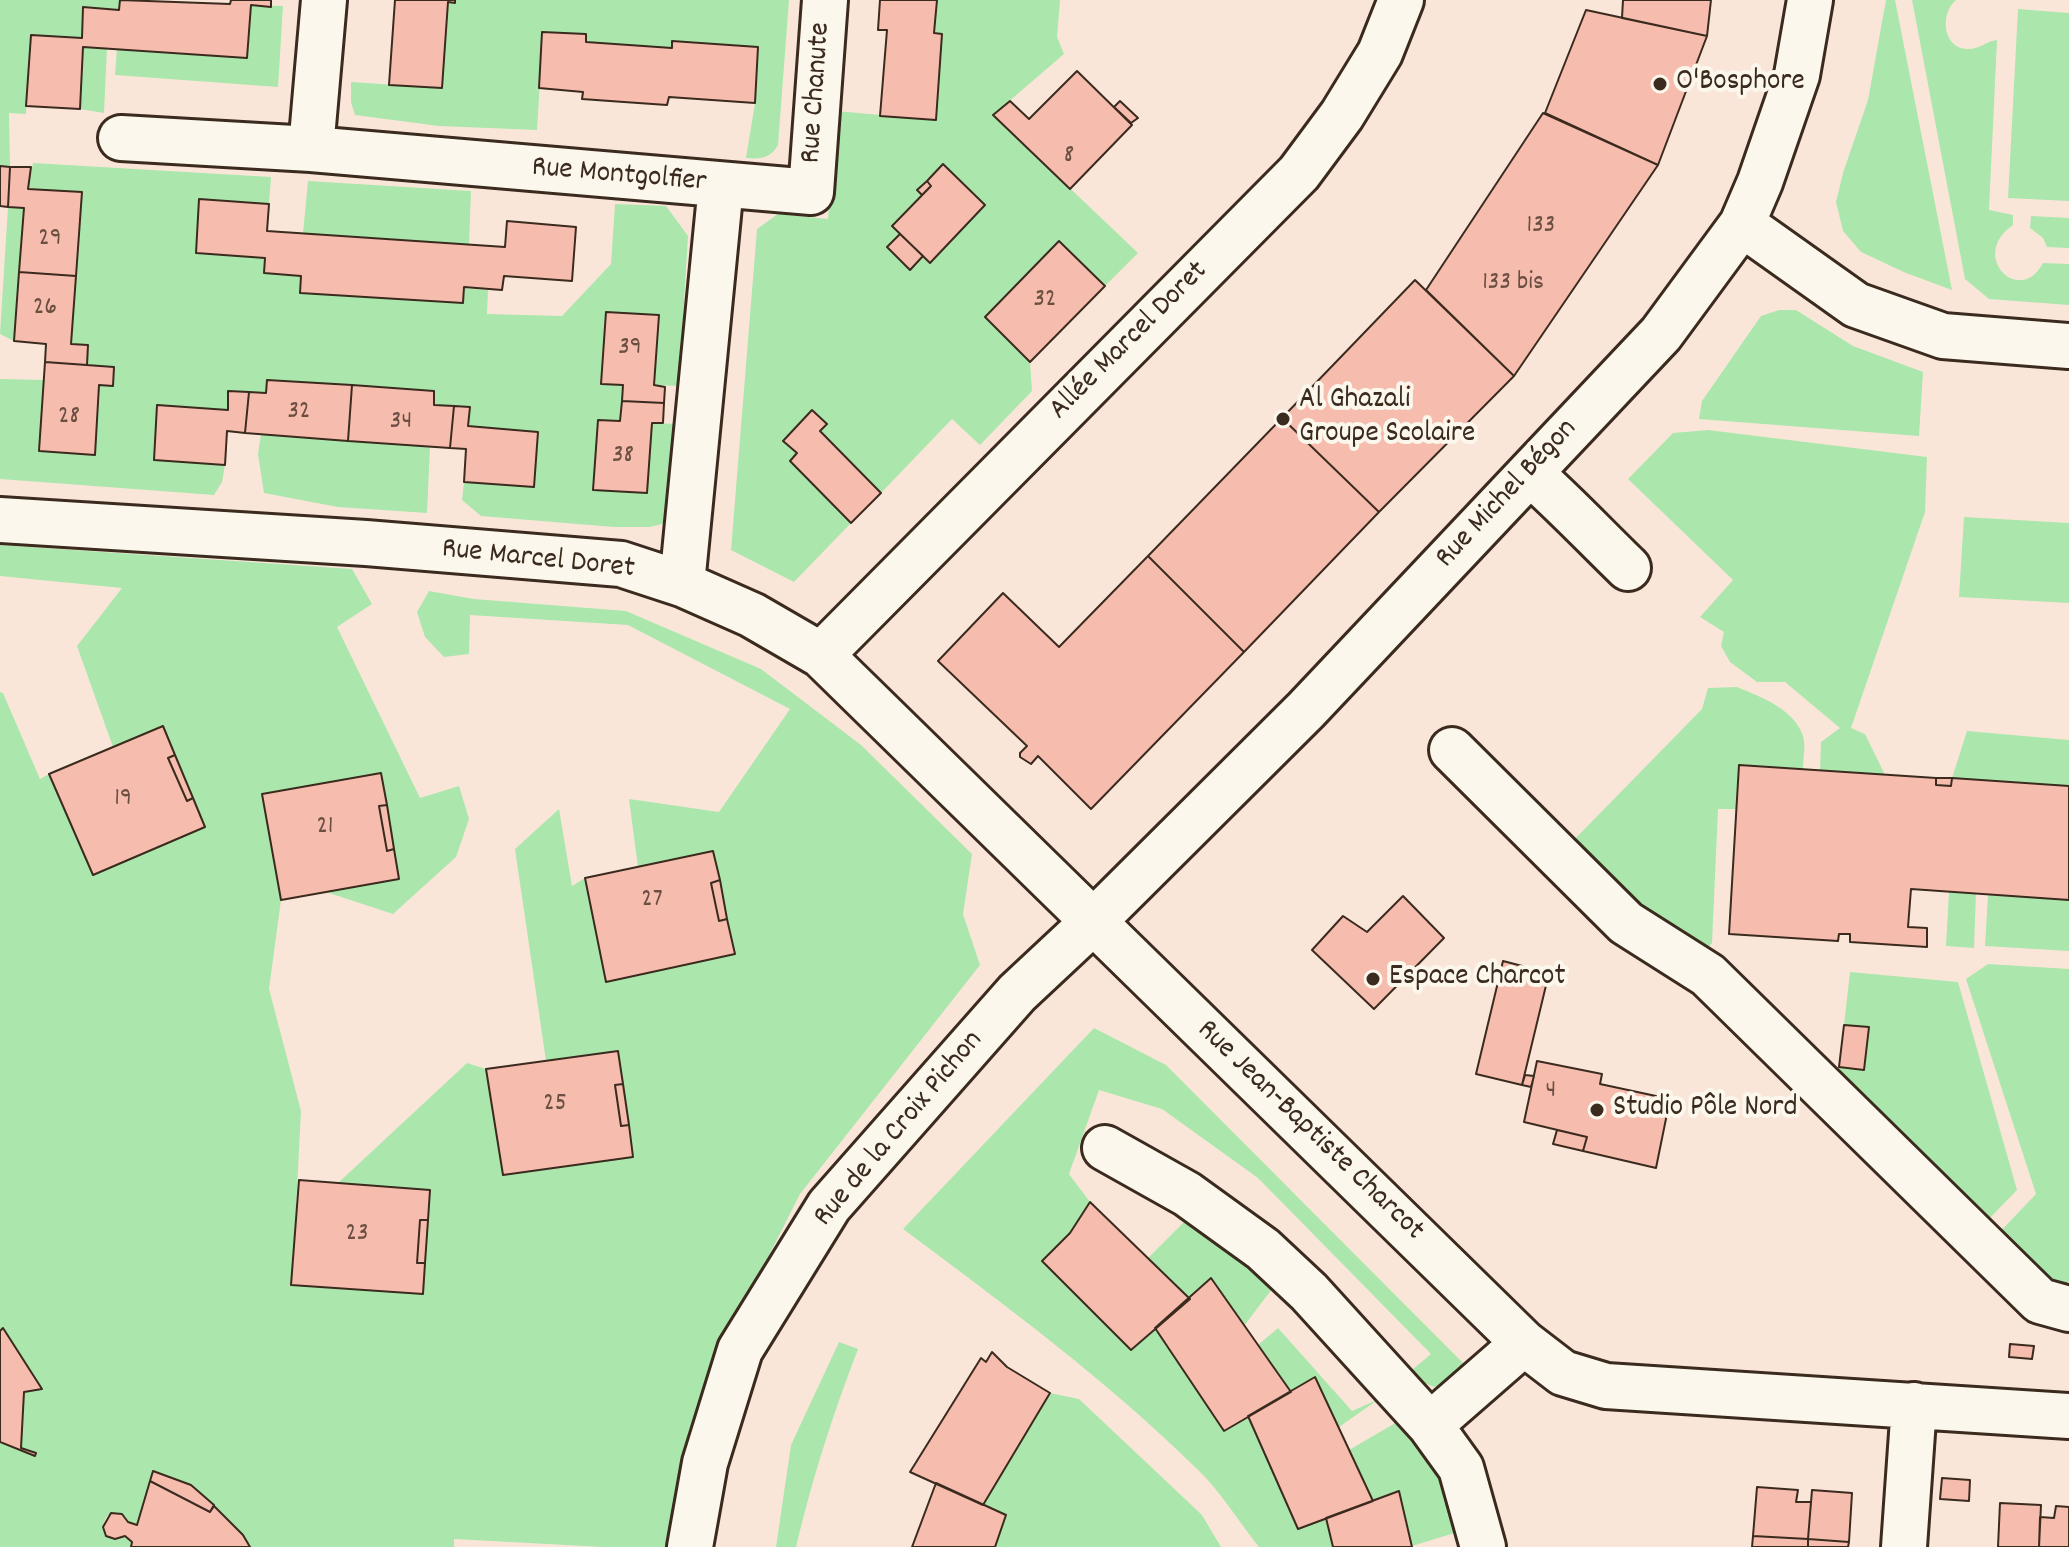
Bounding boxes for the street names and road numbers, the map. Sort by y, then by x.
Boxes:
street label: Rue Chanute [795,21,841,165]
street label: Rue Montgolfier [530,151,708,203]
street label: Allée Marcel Doret [1043,255,1217,429]
street label: Rue Michel Bégon [1430,413,1586,577]
street label: Rue Marcel Doret [440,533,636,589]
street label: Rue Jean-Baptiste Charcot [1188,1014,1430,1250]
street label: Rue de la Croix Pichon [808,1025,992,1235]

